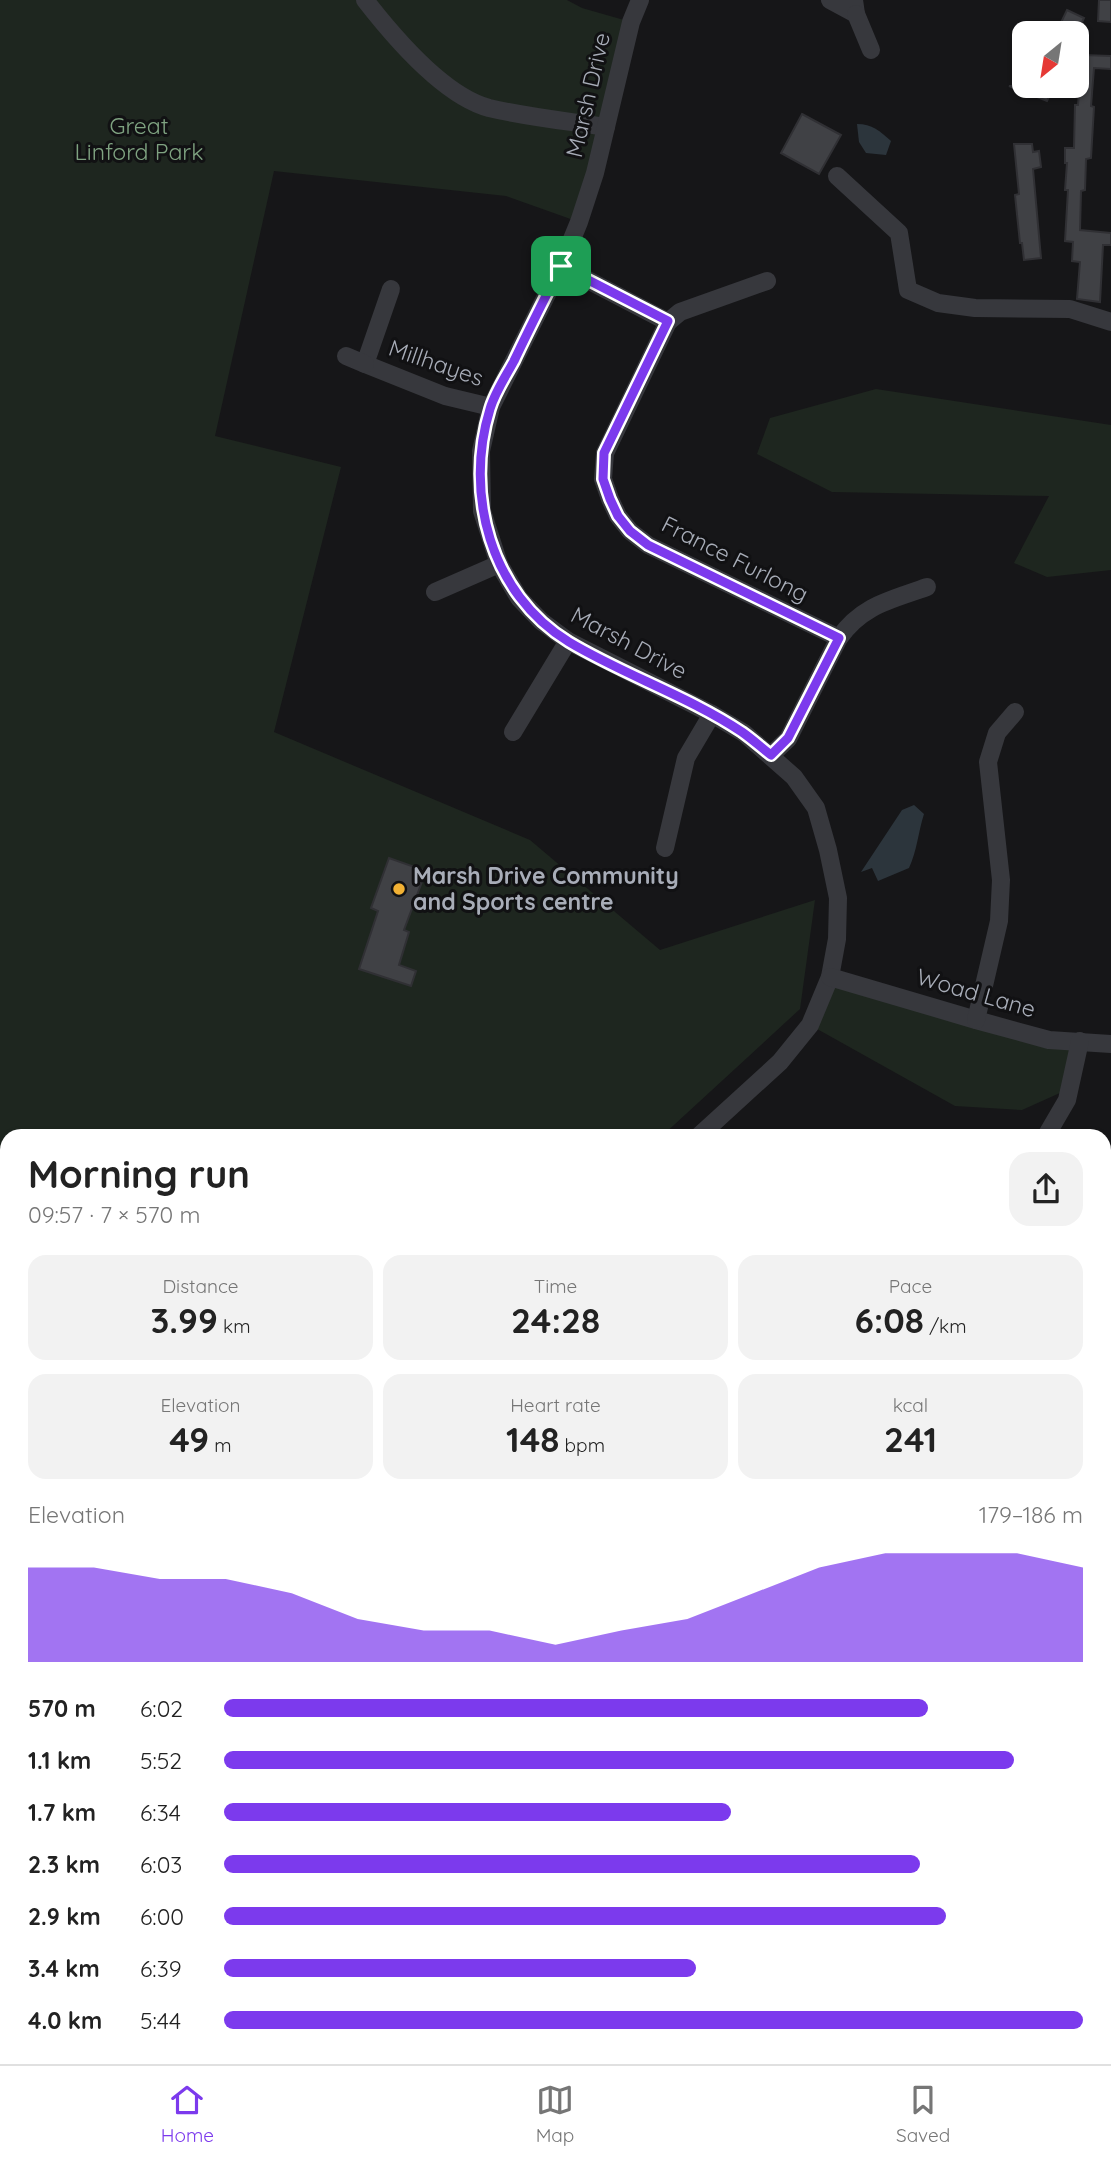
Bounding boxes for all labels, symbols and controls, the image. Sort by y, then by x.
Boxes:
north arrow [1012,21,1088,98]
map controls [1012,21,1089,98]
street label: Marsh Drive [559,30,616,160]
park label: Great Linford Park [74,111,204,166]
pin [531,236,591,296]
icon: arrive [542,247,580,285]
street label: Millhayes [385,333,487,392]
street label: France Furlong [657,509,814,608]
street label: Marsh Drive [566,600,692,685]
place label: Marsh Drive Community and Sports centre [413,861,679,916]
marker: Marsh Drive Community and Sports centre [391,881,407,897]
street label: Woad Lane [913,962,1039,1023]
text: Morning run [28,1150,250,1198]
button: share [1009,1152,1083,1226]
text: 09:57 · 7 × 570 m [28,1200,200,1229]
text: Distance [162,1274,239,1298]
text: Time [534,1274,577,1298]
text: Pace [889,1274,932,1298]
text: 3.99 [151,1298,218,1342]
text: 24:28 [511,1298,600,1342]
text: 6:08 [854,1298,924,1342]
text: km [218,1314,250,1338]
text: /km [924,1314,967,1338]
text: Elevation [160,1393,241,1417]
text: Heart rate [510,1393,601,1417]
text: kcal [893,1393,928,1417]
text: 49 [169,1417,209,1461]
text: 148 [506,1417,559,1461]
text: 241 [884,1417,937,1461]
text: m [209,1433,232,1457]
text: bpm [559,1433,605,1457]
text: Elevation [28,1500,125,1529]
text: 179–186 m [979,1500,1083,1529]
text: 570 m [28,1694,96,1723]
text: 6:02 [140,1694,183,1723]
text: 1.1 km [28,1746,91,1775]
text: 5:52 [140,1746,182,1775]
text: 1.7 km [28,1798,96,1827]
text: 6:34 [140,1798,181,1827]
text: 2.3 km [28,1850,100,1879]
text: 6:03 [140,1850,182,1879]
text: 2.9 km [28,1902,101,1931]
text: 6:00 [140,1902,184,1931]
text: 3.4 km [28,1954,100,1983]
text: 6:39 [140,1954,182,1983]
text: 4.0 km [28,2006,102,2035]
text: 5:44 [140,2006,181,2035]
tab: Home [161,2081,214,2147]
tab: Map [536,2081,574,2147]
tab: Saved [896,2081,950,2147]

